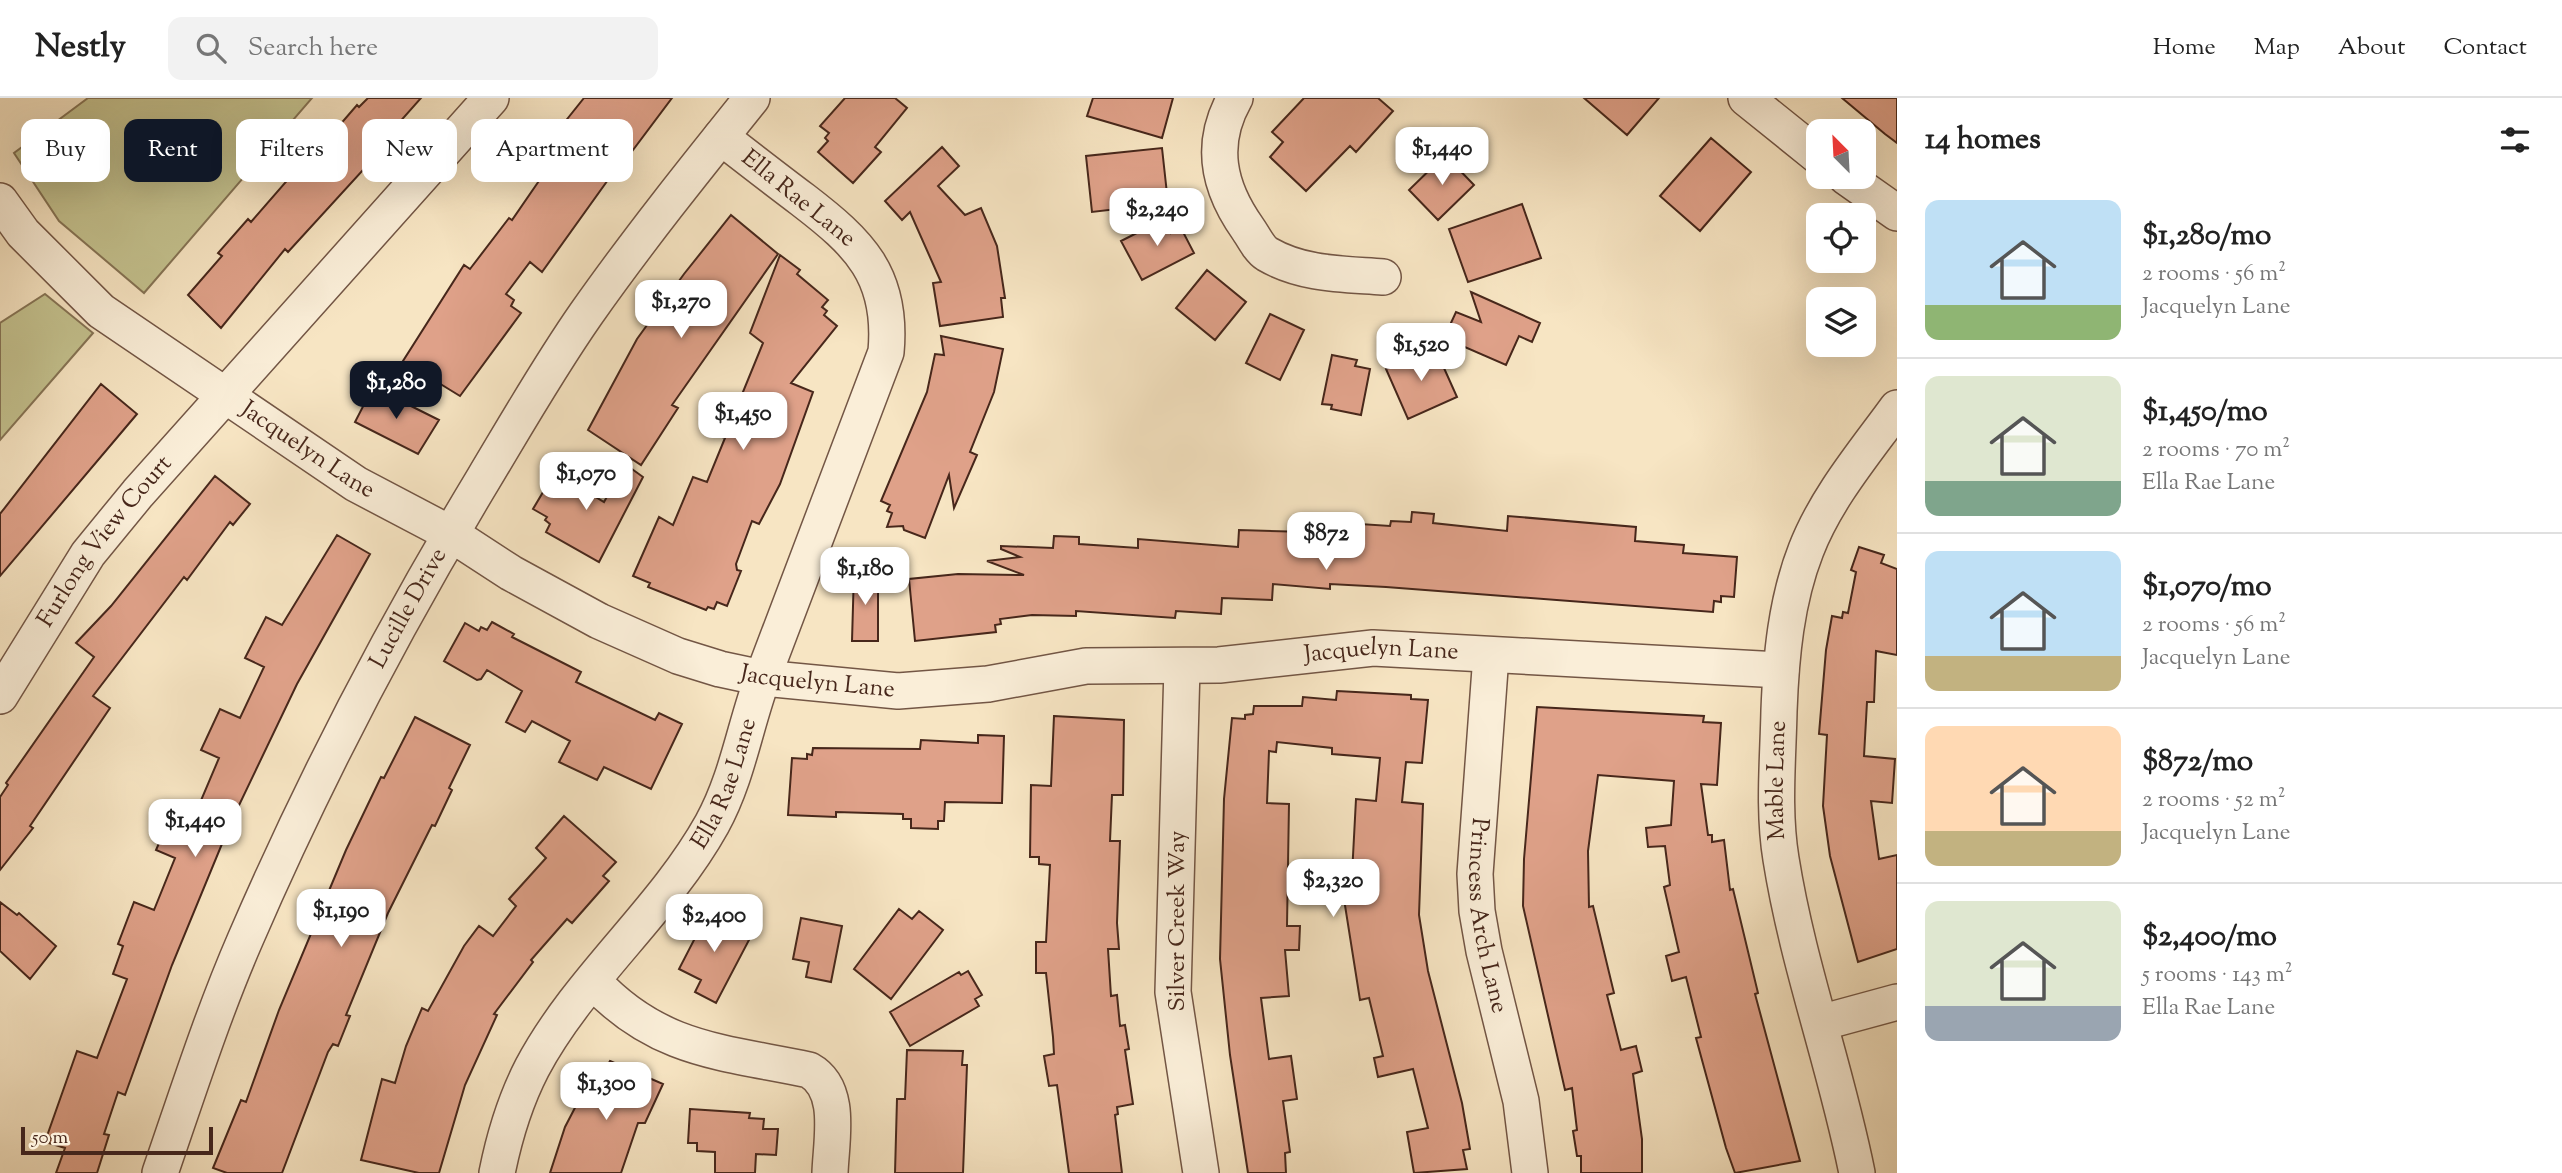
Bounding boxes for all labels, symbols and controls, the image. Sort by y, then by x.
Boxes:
search box [168,17,658,80]
text: Nestly [35,24,126,72]
icon: search [192,29,230,67]
text: Search here [248,30,378,67]
text: Home [2153,31,2216,65]
text: Map [2254,31,2300,65]
text: About [2338,31,2405,65]
text: Contact [2443,31,2527,65]
chip: Buy [21,119,110,182]
chip: Rent [124,119,222,182]
chip: Filters [236,119,348,182]
chip: New [362,119,457,182]
chip: Apartment [471,119,633,182]
north arrow [1806,119,1876,189]
map controls [1806,119,1876,357]
text: 14 homes [1925,119,2041,162]
icon: filters [2496,121,2534,159]
pin: $1,440 [1385,127,1499,187]
text: $1,440 [1412,133,1472,166]
street label: Ella Rae Lane [733,142,863,256]
pin: $2,240 [1100,188,1214,248]
text: $2,240 [1125,194,1189,227]
button: locate [1806,203,1876,273]
text: $1,280/mo [2142,215,2271,258]
icon: home [1981,228,2065,312]
text: 2 rooms · 56 m² [2142,258,2286,291]
pin: $1,270 [624,280,738,340]
text: $1,270 [651,286,711,319]
button: layers [1806,287,1876,357]
text: Jacquelyn Lane [2142,291,2291,324]
pin: $1,520 [1364,324,1478,383]
text: $1,520 [1392,329,1450,362]
pin: $1,280 [339,362,453,421]
text: $1,280 [366,367,426,400]
text: $1,450/mo [2142,391,2268,434]
street label: Jacquelyn Lane [232,392,380,508]
pin: $1,450 [686,392,800,452]
text: $1,450 [714,398,772,431]
icon: home [1981,404,2065,488]
text: 2 rooms · 70 m² [2142,434,2290,467]
street label: Furlong View Court [29,448,181,634]
pin: $1,070 [529,452,643,512]
text: $1,070 [556,458,616,491]
text: Ella Rae Lane [2142,467,2275,500]
pin: $872 [1285,512,1367,572]
text: $872 [1303,518,1349,551]
street label: Lucille Drive [362,542,456,675]
pin: $1,180 [808,547,922,607]
text: $1,180 [836,553,894,586]
text: $1,070/mo [2142,566,2272,609]
icon: home [1981,579,2065,663]
text: 2 rooms · 56 m² [2142,609,2286,642]
street label: Jacquelyn Lane [1300,631,1460,673]
text: Jacquelyn Lane [2142,642,2291,675]
street label: Jacquelyn Lane [735,656,896,708]
street label: Ella Rae Lane [684,714,766,856]
street label: Mable Lane [1760,720,1796,841]
text: $872/mo [2142,741,2253,784]
icon: home [1981,754,2065,838]
text: 2 rooms · 52 m² [2142,784,2285,817]
pin: $1,440 [138,800,252,859]
text: $1,440 [165,805,225,838]
street label: Princess Arch Lane [1458,816,1516,1017]
text: Jacquelyn Lane [2142,817,2291,850]
street label: Silver Creek Way [1161,830,1195,1012]
pin: $2,320 [1276,860,1390,919]
text: $2,320 [1303,865,1364,898]
pin: $1,190 [284,890,398,949]
pin: $2,400 [657,894,771,954]
text: $1,190 [313,895,369,928]
text: $2,400 [682,900,746,933]
text: $2,400/mo [2142,916,2277,959]
icon: home [1981,929,2065,1013]
text: 5 rooms · 143 m² [2142,959,2293,992]
text: Ella Rae Lane [2142,992,2275,1025]
pin: $1,300 [549,1062,663,1122]
text: $1,300 [576,1068,636,1101]
scale bar [21,1124,214,1156]
text: 50 m [32,1125,68,1152]

